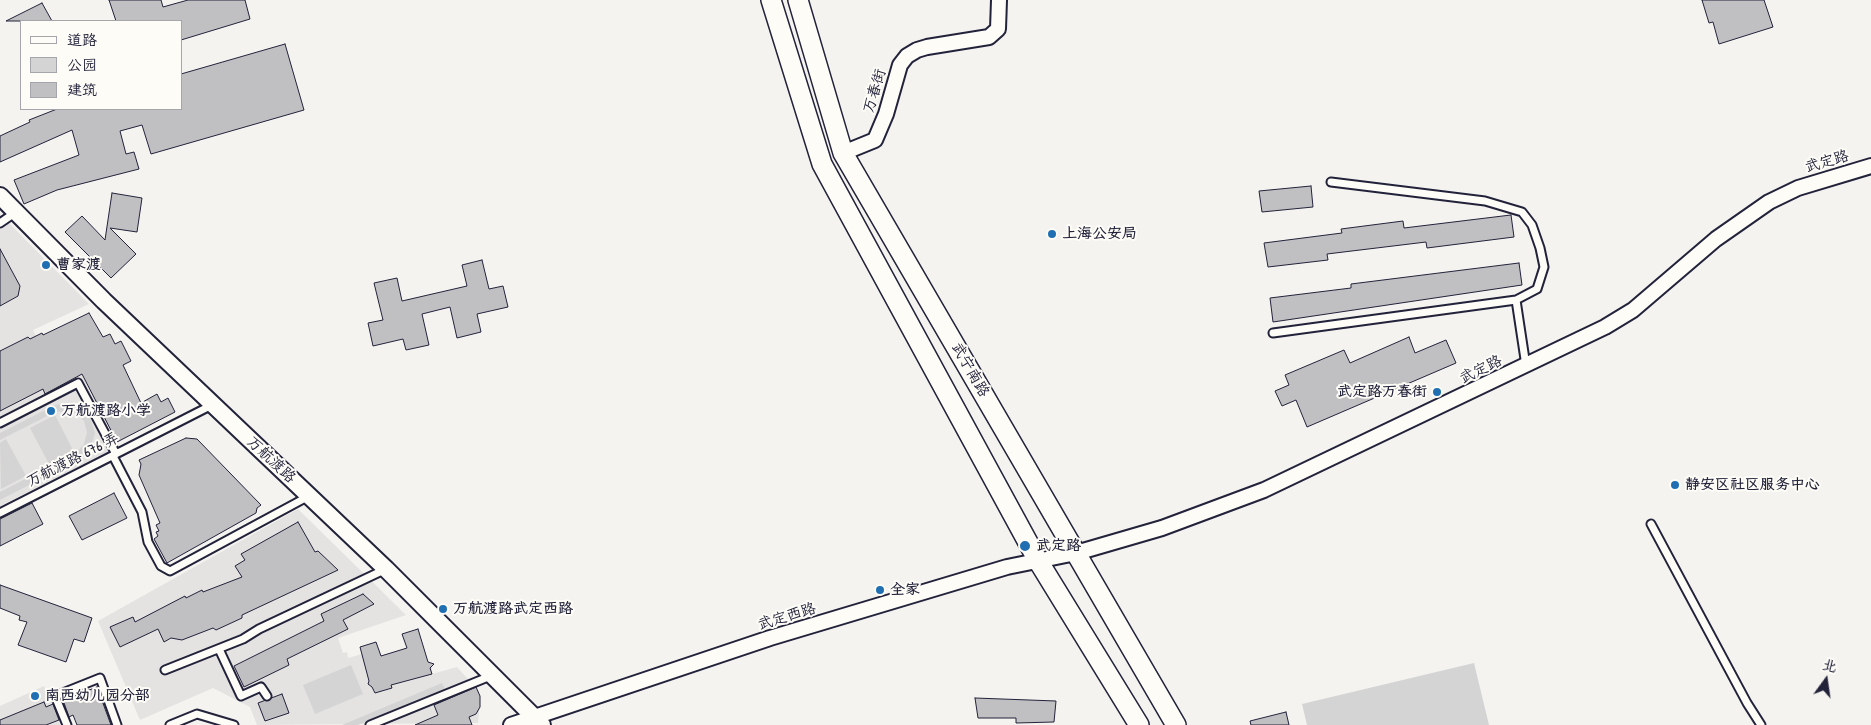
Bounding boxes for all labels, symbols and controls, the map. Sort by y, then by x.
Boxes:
legend [20,20,182,110]
text: 道路 [67,29,97,50]
text: 公园 [67,54,97,75]
street label: 万春街 [860,67,890,115]
text: 建筑 [67,79,97,100]
street label: 武定路 [1803,147,1851,177]
place label: 上海公安局 [1062,225,1137,243]
marker: 上海公安局 [1046,228,1058,240]
place label: 曹家渡 [56,256,101,274]
marker: 曹家渡 [40,259,52,271]
street label: 武宁南路 [947,340,993,400]
street label: 武定路 [1457,352,1505,388]
place label: 武定路万春街 [1337,383,1427,401]
marker: 武定路万春街 [1431,386,1443,398]
place label: 万航渡路小学 [61,402,151,420]
marker: 万航渡路小学 [45,405,57,417]
street label: 万航渡路 676 弄 [24,429,122,491]
street label: 万航渡路 [243,433,299,487]
place label: 静安区社区服务中心 [1685,476,1820,494]
marker: 静安区社区服务中心 [1669,479,1681,491]
place label: 武定路 [1036,537,1081,555]
marker: 武定路 [1018,539,1032,553]
place label: 全家 [890,581,920,599]
marker: 全家 [874,584,886,596]
place label: 万航渡路武定西路 [453,600,573,618]
street label: 武定西路 [756,600,818,634]
marker: 万航渡路武定西路 [437,603,449,615]
text: 北 [1821,654,1839,676]
north arrow [1801,655,1851,705]
place label: 南西幼儿园分部 [45,687,150,705]
marker: 南西幼儿园分部 [29,690,41,702]

